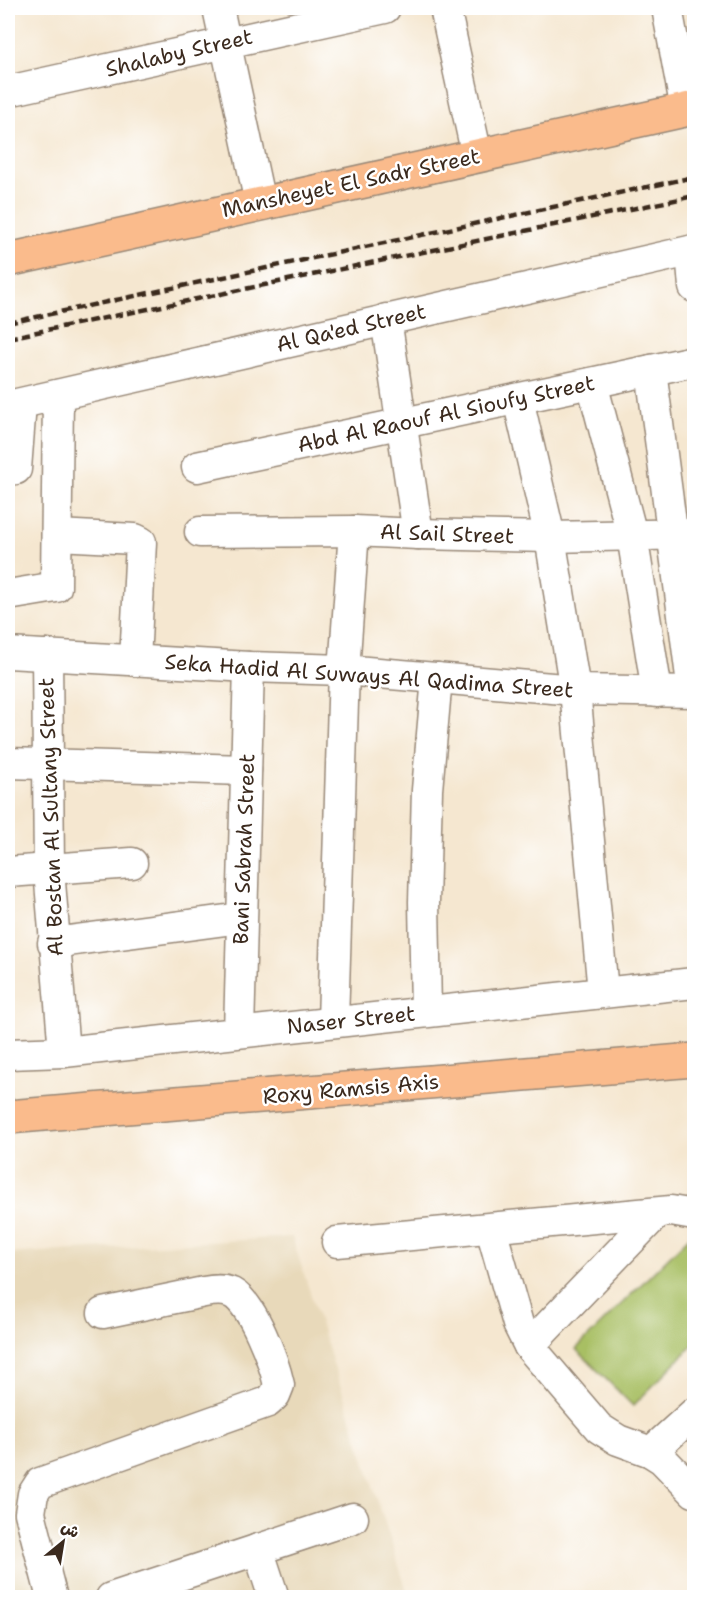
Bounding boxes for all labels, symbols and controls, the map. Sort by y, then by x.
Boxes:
street label: Shalaby Street [103,22,255,84]
street label: Mansheyet El Sadr Street [220,142,482,224]
street label: Al Qa'ed Street [274,297,428,359]
street label: Abd Al Raouf Al Sioufy Street [295,369,597,459]
street label: Al Sail Street [379,518,515,550]
street label: Seka Hadid Al Suways Al Qadima Street [164,648,574,704]
street label: Al Bostan Al Sultany Street [32,677,70,957]
street label: Bani Sabrah Street [227,753,261,945]
street label: Naser Street [285,999,417,1041]
street label: Roxy Ramsis Axis [262,1067,440,1111]
north arrow [33,1512,93,1572]
text: ش [57,1516,83,1543]

